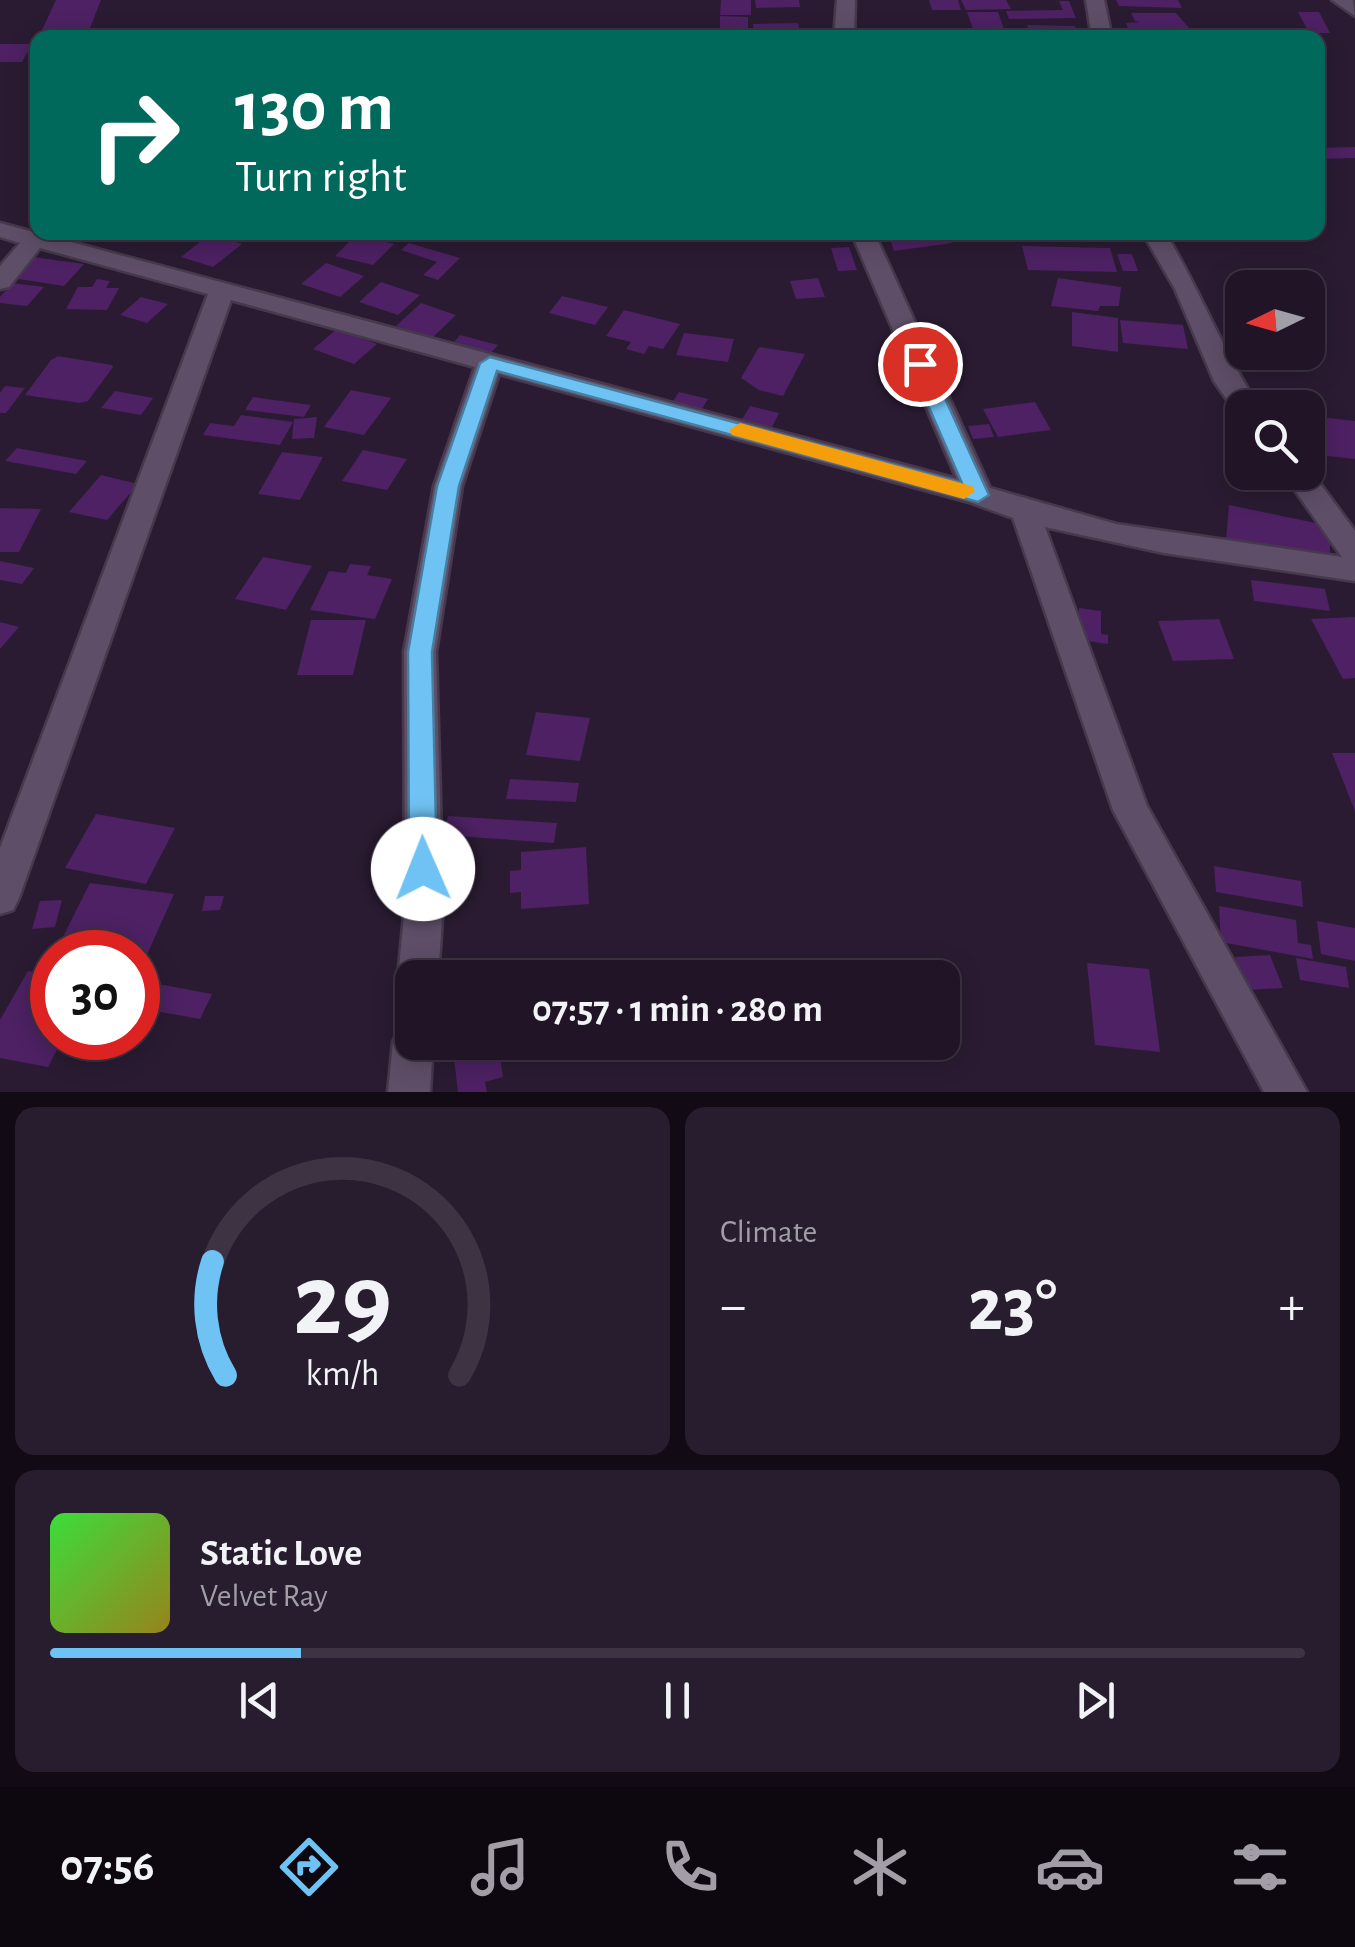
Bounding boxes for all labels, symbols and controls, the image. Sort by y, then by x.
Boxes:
icon: right [70,70,200,200]
text: 130 m [235,73,394,143]
text: Turn right [235,155,407,200]
north arrow [1225,270,1325,370]
map controls [1225,270,1325,490]
pin [878,322,963,407]
icon: arrive [893,337,948,392]
button: search [1225,390,1325,490]
position arrow [371,817,475,921]
speed limit sign: 30 [30,930,160,1060]
text: 07:57 · 1 min · 280 m [532,991,823,1029]
text: Climate [720,1216,817,1248]
text: 29 [293,1250,392,1354]
text: 23° [968,1269,1057,1344]
text: − [720,1279,746,1334]
text: + [1279,1279,1305,1334]
text: km/h [306,1356,379,1392]
text: Static Love [200,1535,362,1573]
text: Velvet Ray [200,1580,328,1612]
icon: previous [232,1673,287,1728]
icon: pause [650,1673,705,1728]
icon: next [1068,1673,1123,1728]
icon: directions [274,1832,344,1902]
icon: music [465,1832,535,1902]
icon: phone [655,1832,725,1902]
icon: climate [845,1832,915,1902]
icon: car [1035,1832,1105,1902]
icon: filters [1225,1832,1295,1902]
text: 07:56 [60,1844,154,1889]

